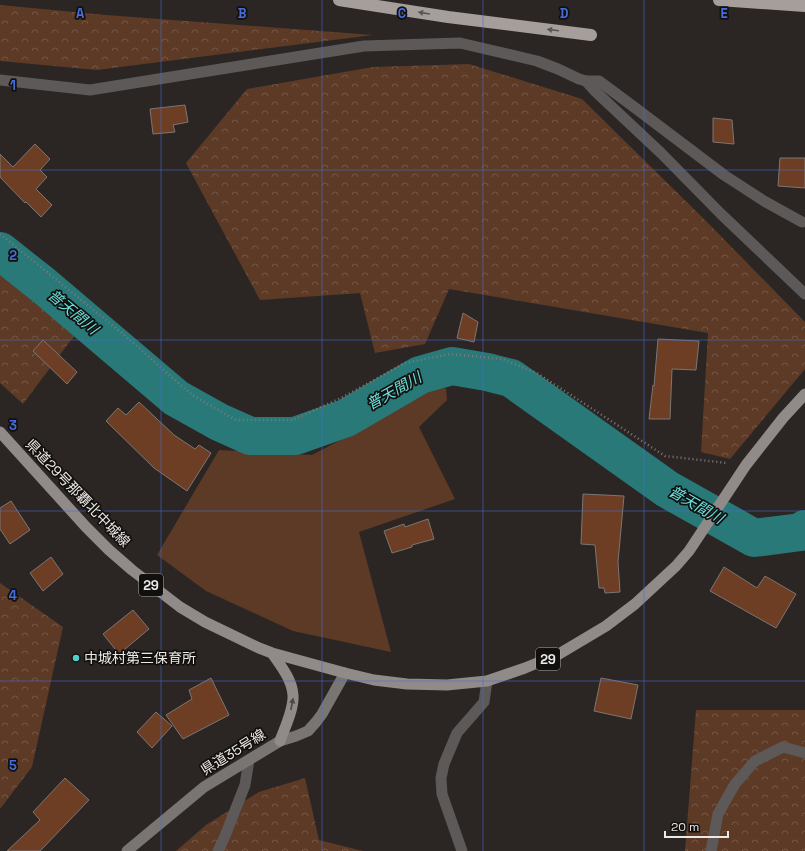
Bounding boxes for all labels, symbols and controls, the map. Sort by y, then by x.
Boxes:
text: A [76,5,85,22]
text: B [238,5,247,22]
text: C [398,5,406,22]
text: D [560,5,569,22]
text: E [720,5,728,22]
one-way arrow [418,10,430,16]
one-way arrow [547,27,559,33]
text: 1 [10,77,16,94]
text: 2 [9,247,17,264]
water label: 普天間川 [44,285,104,339]
water label: 普天間川 [363,367,426,413]
text: 3 [9,417,17,434]
street label: 県道29号那覇北中城線 [22,435,134,551]
water label: 普天間川 [666,481,729,529]
road number: 29 [139,574,163,596]
text: 4 [9,587,17,604]
road number: 29 [536,648,560,670]
place label: 中城村第三保育所 [84,649,196,667]
marker: 中城村第三保育所 [71,653,81,663]
one-way arrow [289,698,295,710]
street label: 県道35号線 [197,725,269,779]
text: 5 [9,757,17,774]
scale bar [665,813,728,839]
text: 20 m [671,819,699,835]

